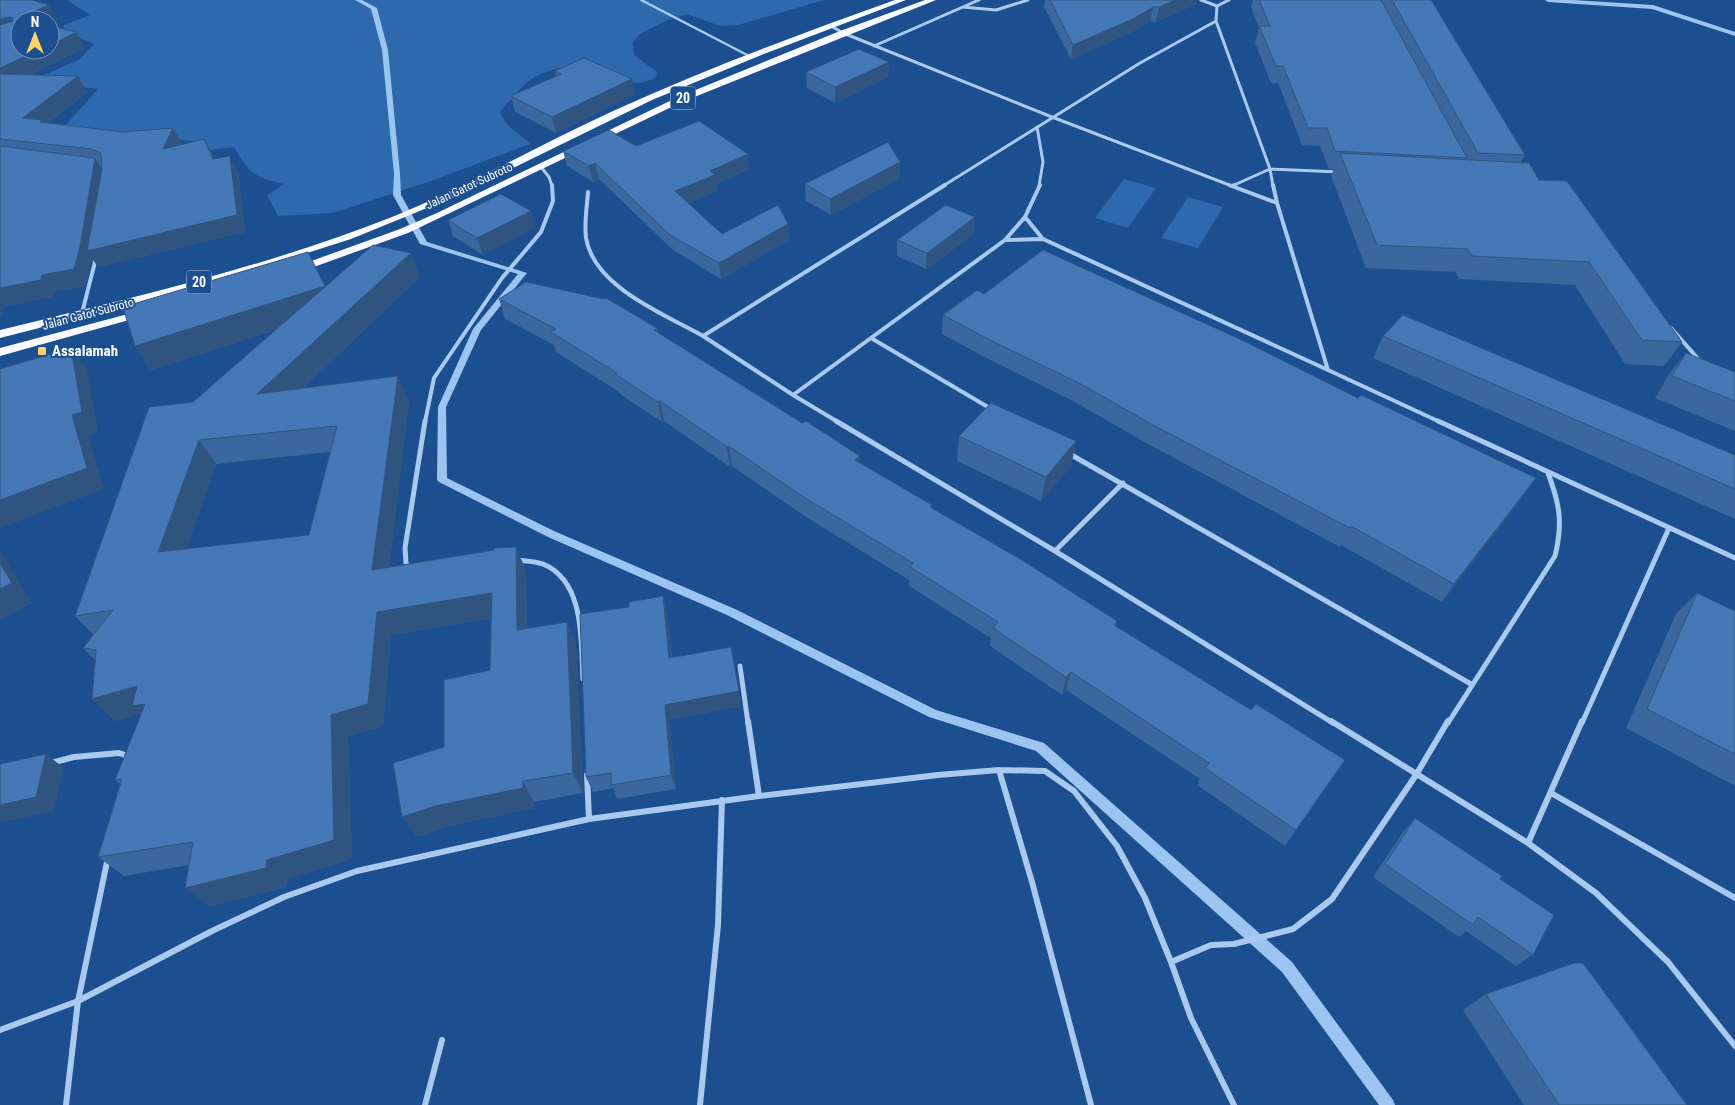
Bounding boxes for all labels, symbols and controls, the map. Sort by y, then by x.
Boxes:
north arrow [10,10,60,60]
text: N [31,14,39,30]
road number: 20 [670,86,696,110]
street label: Jalan Gatot Subroto [423,160,515,212]
road number: 20 [186,270,212,294]
street label: Jalan Gatot Subroto [41,295,135,333]
place label: Assalamah [52,342,118,360]
marker: Assalamah [36,345,48,357]

